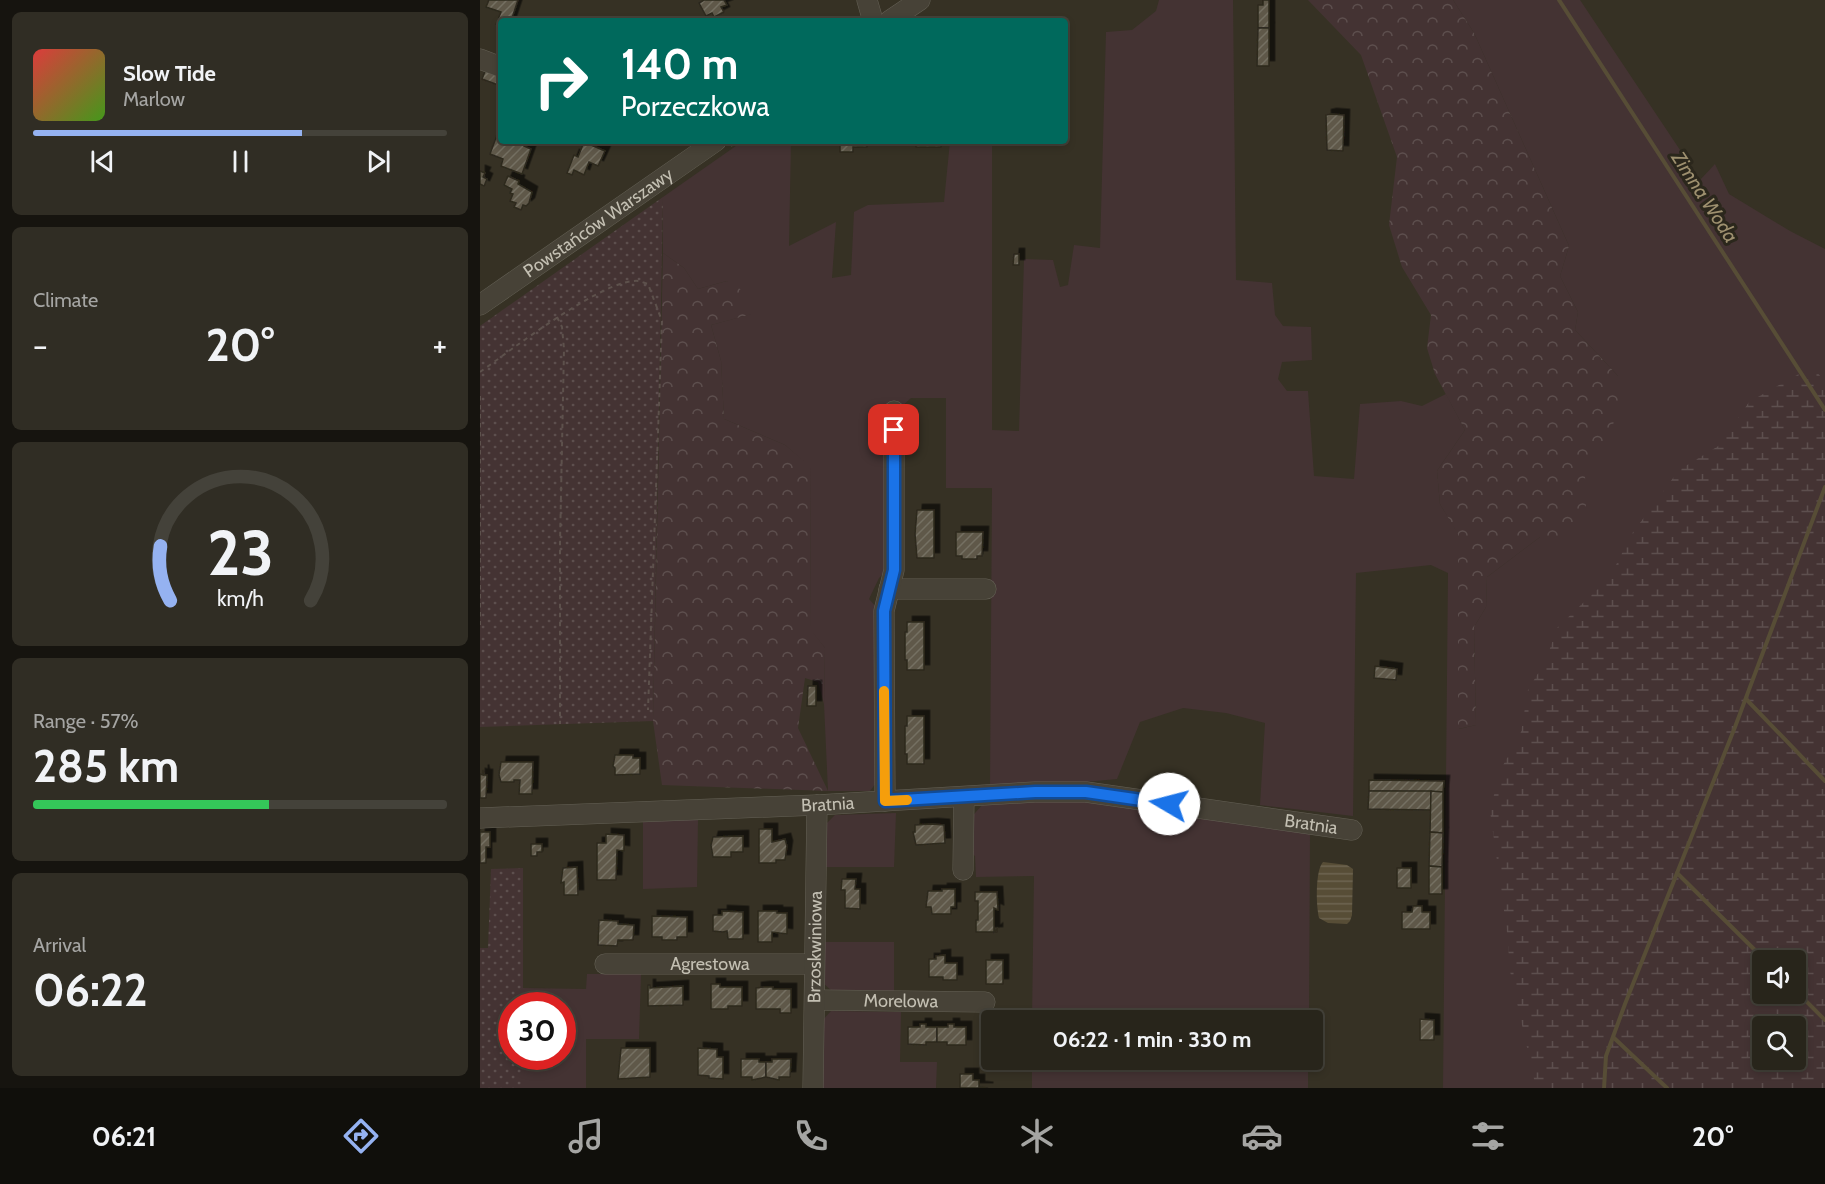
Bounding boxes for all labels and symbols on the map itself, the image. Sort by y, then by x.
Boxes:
water label: Zimna Woda [1666,146,1743,247]
street label: Powstańców Warszawy [519,163,677,282]
pin [868,404,919,455]
position arrow [1137,772,1201,836]
street label: Bratnia [801,792,855,817]
street label: Bratnia [1283,809,1339,839]
street label: Brzoskwiniowa [803,890,827,1003]
street label: Agrestowa [670,953,750,975]
street label: Morelowa [864,990,939,1012]
speed limit sign: 30 [498,992,576,1070]

